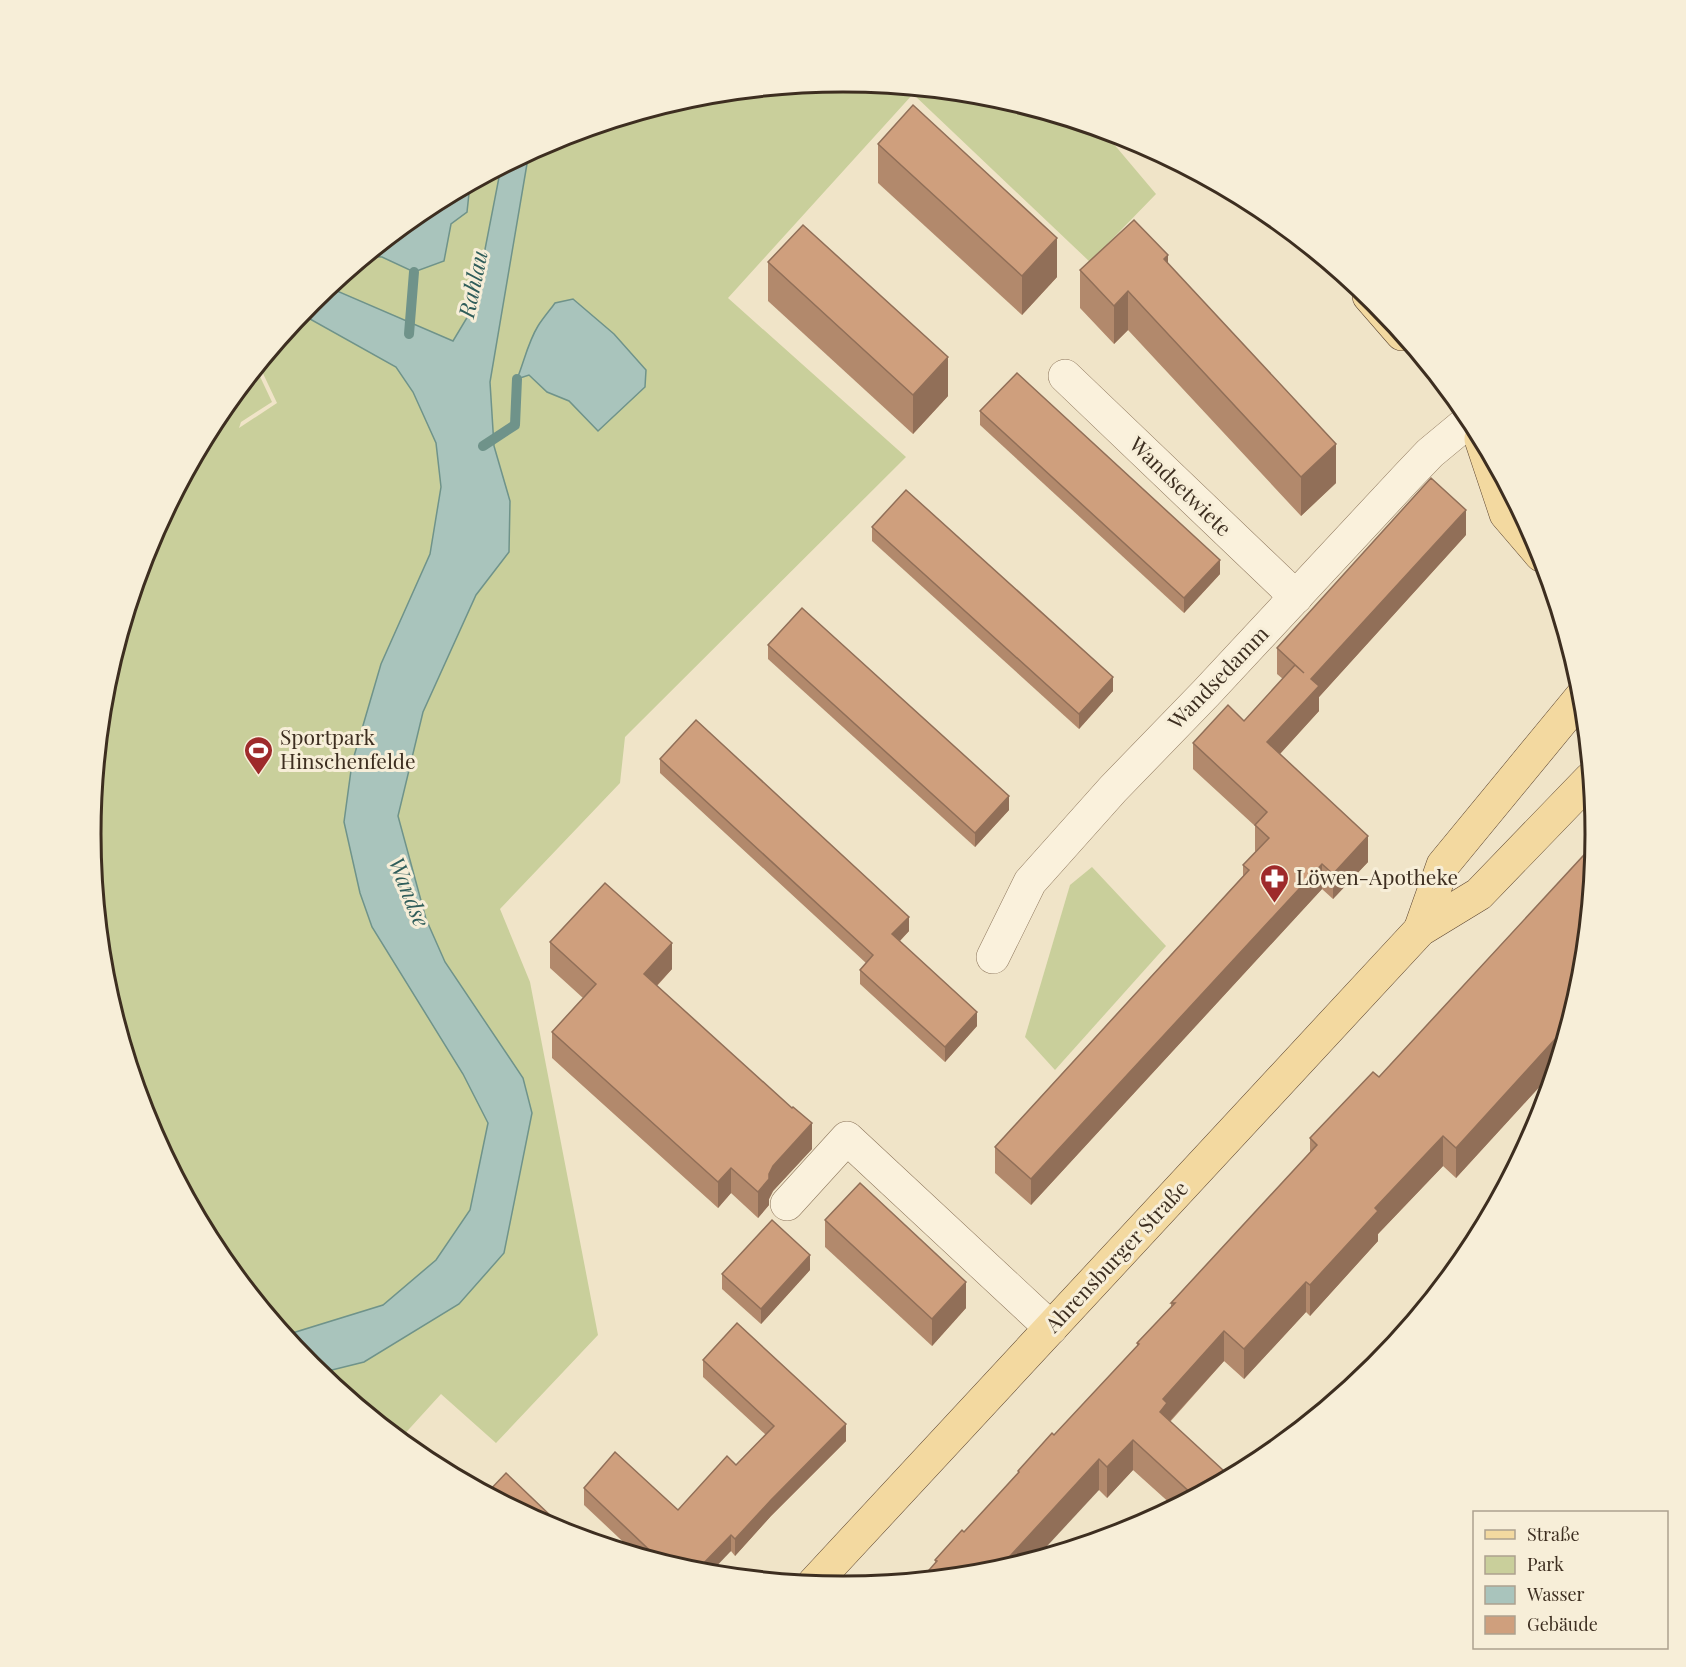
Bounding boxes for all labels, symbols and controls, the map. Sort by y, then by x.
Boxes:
water label: Rahlau [450,247,494,321]
street label: Wandsetwiete [1124,429,1238,541]
street label: Wandsedamm [1161,619,1274,735]
place label: Sportpark Hinschenfelde [280,722,416,774]
sports icon: Sportpark Hinschenfelde [243,734,275,776]
water label: Wandse [382,852,438,931]
pharmacy icon: Löwen-Apotheke [1259,862,1291,904]
place label: Löwen-Apotheke [1296,862,1458,890]
street label: Ahrensburger Straße [1037,1174,1193,1338]
legend [1473,1511,1668,1649]
text: Straße [1527,1522,1580,1546]
text: Park [1527,1552,1564,1576]
text: Wasser [1526,1582,1585,1606]
text: Gebäude [1527,1612,1598,1636]

